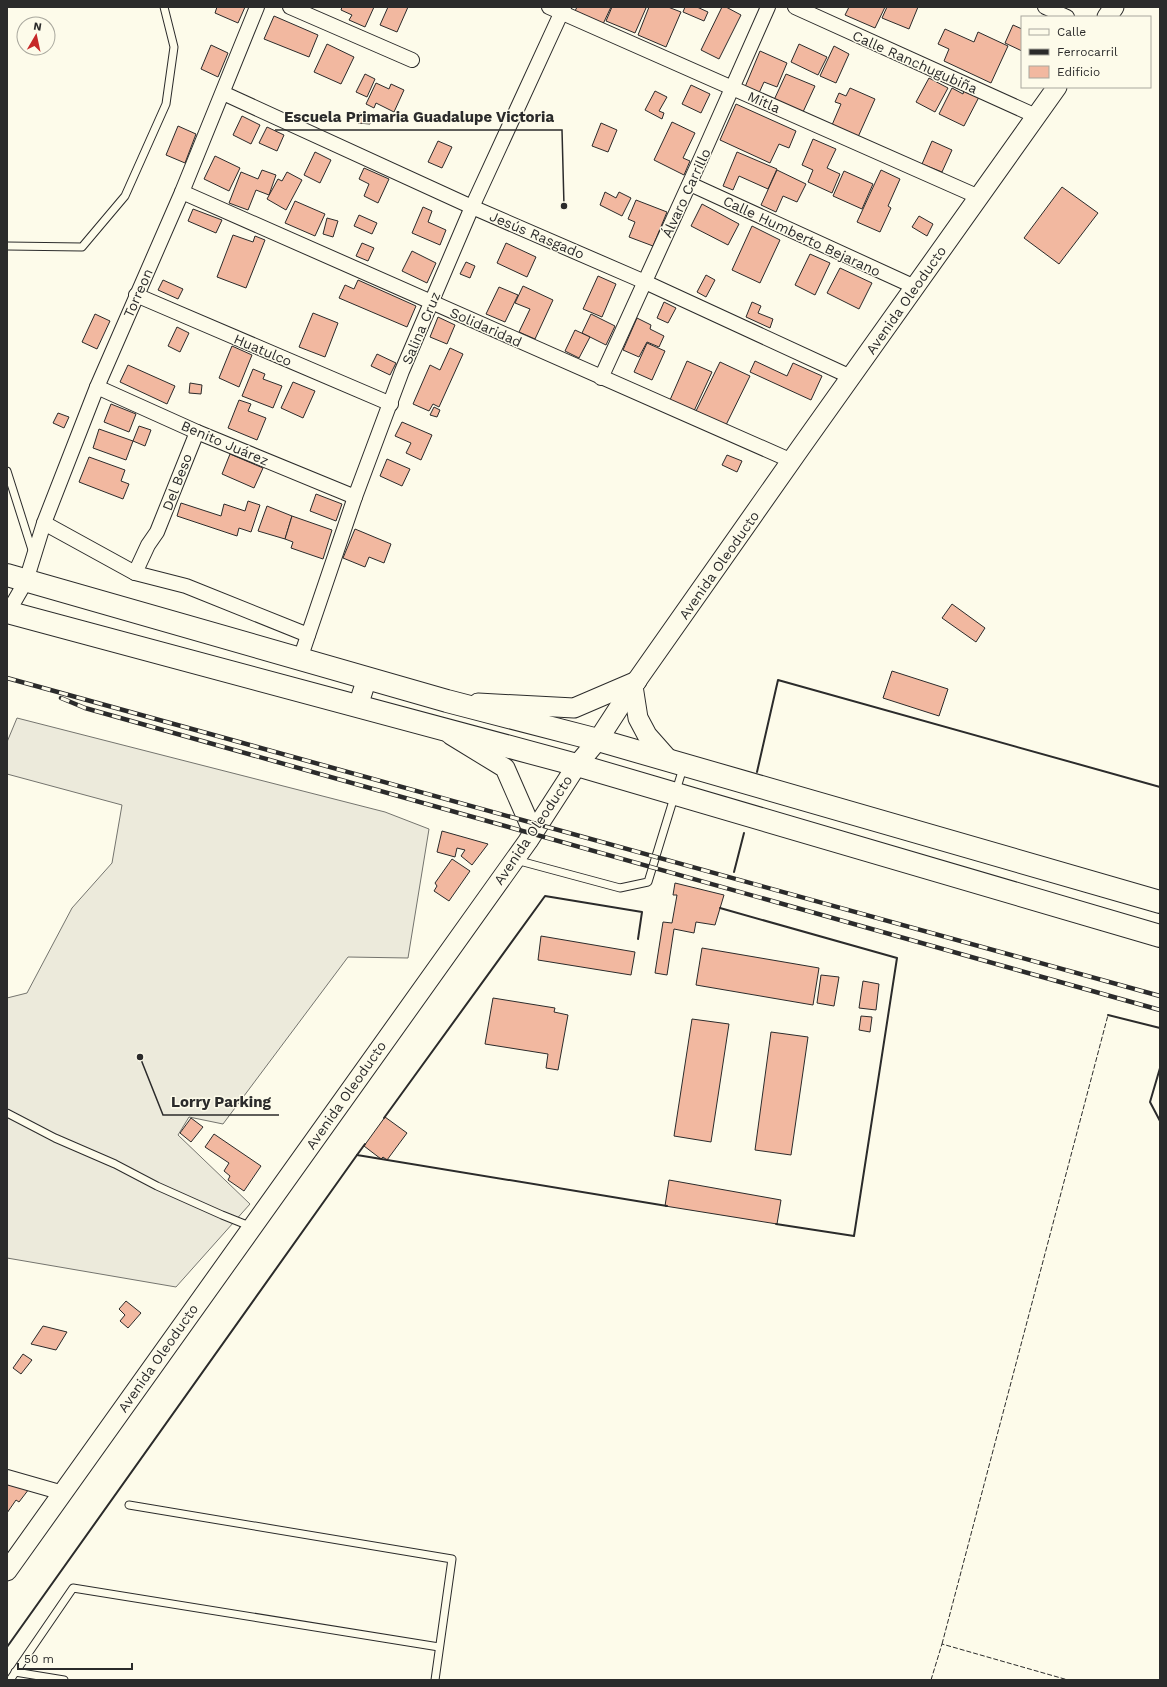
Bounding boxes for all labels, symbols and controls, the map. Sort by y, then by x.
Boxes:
north arrow [16,16,56,56]
legend [1021,16,1151,88]
text: N [32,20,43,34]
text: Calle [1057,25,1086,39]
street label: Calle Ranchugubiña [850,27,980,97]
text: Ferrocarril [1057,45,1118,59]
text: Edificio [1057,65,1100,79]
street label: Mitla [745,88,783,116]
callout: Escuela Primaria Guadalupe Victoria [275,103,562,130]
text: Escuela Primaria Guadalupe Victoria [284,108,554,126]
street label: Álvaro Carrillo [658,146,714,240]
street label: Calle Humberto Bejarano [721,192,883,280]
street label: Jesús Rasgado [487,208,587,262]
street label: Avenida Oleoducto [863,243,949,357]
street label: Torreon [120,266,156,320]
street label: Salina Cruz [399,289,443,367]
street label: Solidaridad [448,304,524,350]
street label: Huatulco [232,331,294,369]
street label: Benito Juárez [179,417,271,469]
street label: Del Beso [159,451,195,513]
street label: Avenida Oleoducto [676,508,762,622]
street label: Avenida Oleoducto [490,772,576,888]
street label: Avenida Oleoducto [303,1038,389,1152]
callout: Lorry Parking [163,1088,279,1115]
text: Lorry Parking [171,1093,271,1111]
street label: Avenida Oleoducto [115,1301,201,1415]
scale bar [18,1645,132,1671]
text: 50 m [24,1652,54,1666]

